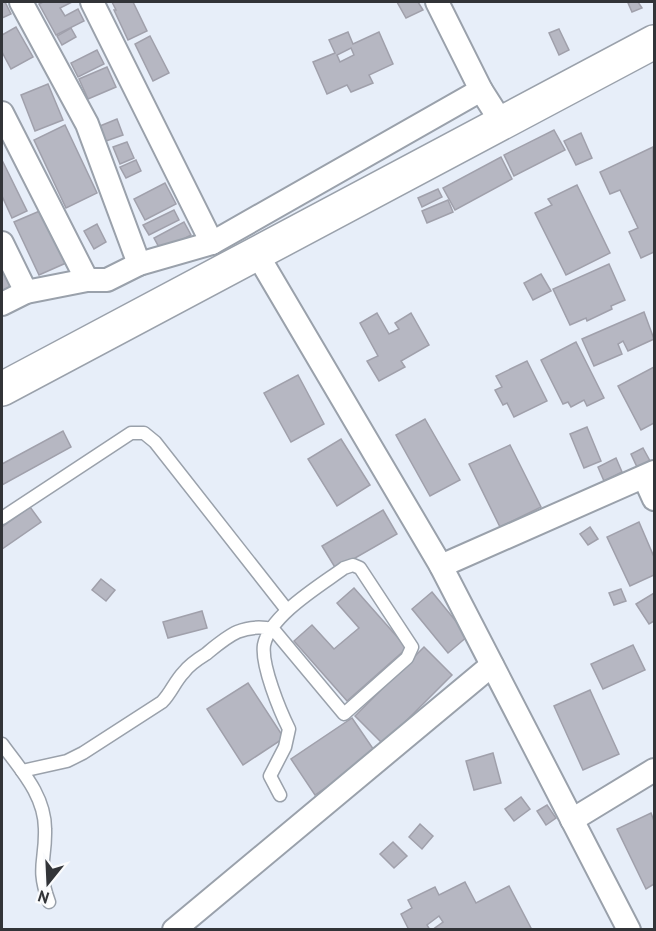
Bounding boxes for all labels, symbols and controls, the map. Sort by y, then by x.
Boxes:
north arrow [18,853,78,913]
text: N [35,886,51,908]

